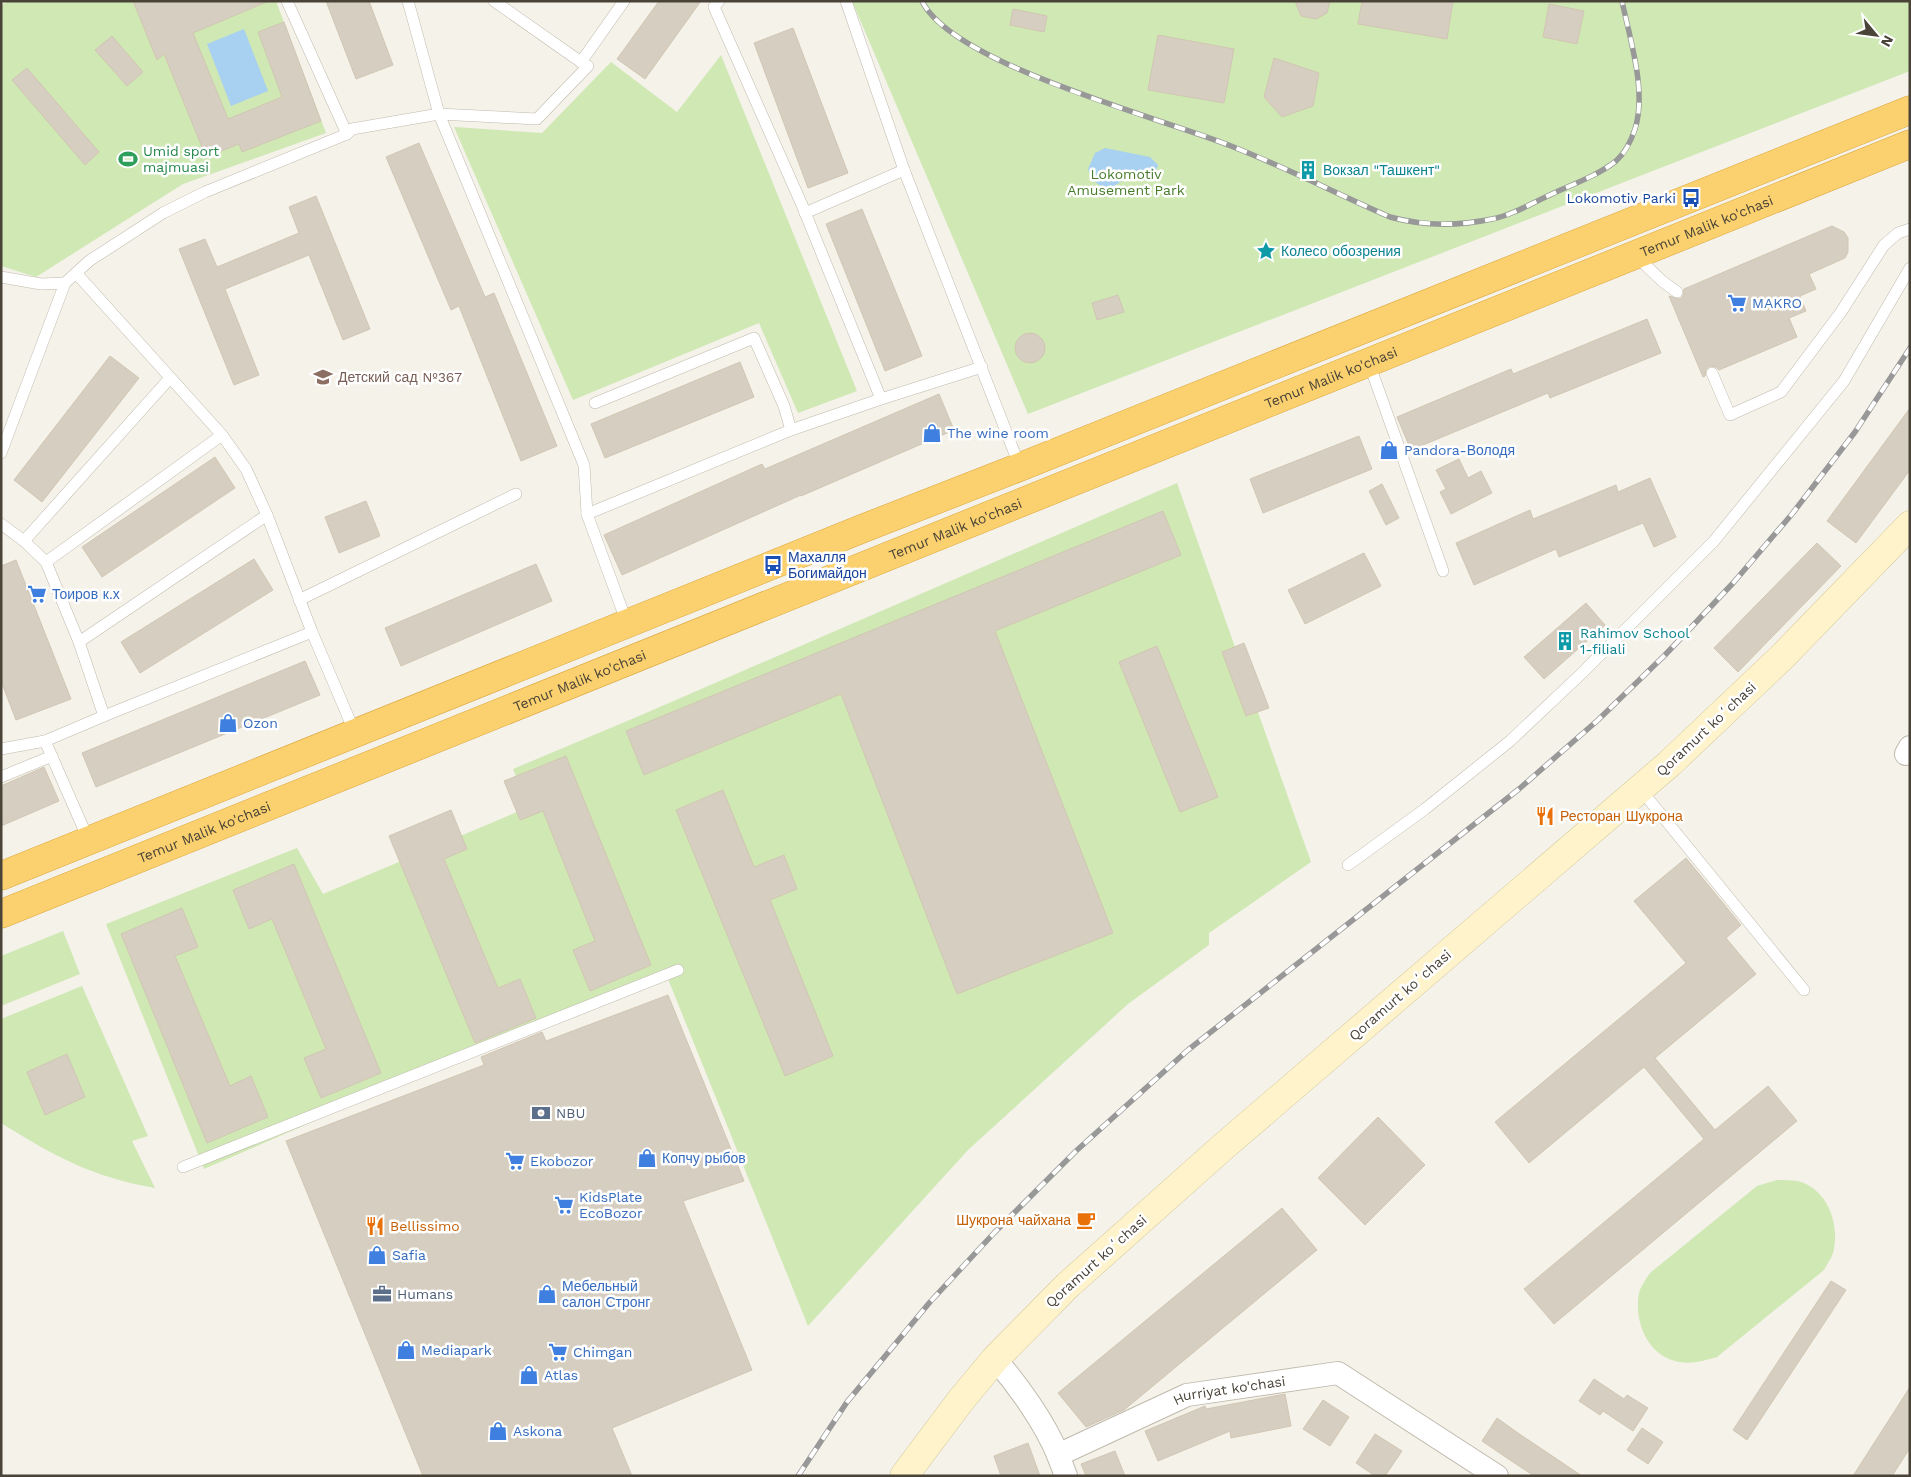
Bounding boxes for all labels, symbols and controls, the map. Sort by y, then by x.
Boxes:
north arrow [1851,10,1901,60]
text: N [1878,33,1897,50]
place label: Umid sport majmuasi [143,143,219,175]
sports icon: Umid sport majmuasi [117,148,139,170]
building icon: Вокзал "Ташкент" [1297,159,1319,181]
place label: Вокзал "Ташкент" [1323,162,1440,178]
park label: Lokomotiv Amusement Park [1067,166,1185,198]
bus stop icon: Lokomotiv Parki [1680,187,1702,209]
place label: Lokomotiv Parki [1567,190,1676,206]
street label: Temur Malik ko'chasi [1638,192,1775,260]
place icon: Колесо обозрения [1255,240,1277,262]
place label: Колесо обозрения [1281,243,1401,259]
supermarket icon: MAKRO [1726,292,1748,314]
place label: MAKRO [1752,295,1802,311]
street label: Temur Malik ko'chasi [1262,344,1400,412]
school or university icon: Детский сад №367 [312,366,334,388]
place label: Детский сад №367 [338,369,462,385]
shop icon: The wine room [921,422,943,444]
place label: The wine room [947,425,1049,441]
shop icon: Pandora-Володя [1378,439,1400,461]
place label: Pandora-Володя [1404,442,1515,458]
street label: Temur Malik ko'chasi [887,495,1024,563]
place label: Махалля Богимайдон [788,549,867,581]
bus stop icon: Махалля Богимайдон [762,554,784,576]
supermarket icon: Тоиров к.х [26,583,48,605]
place label: Тоиров к.х [52,586,120,602]
place label: Rahimov School 1-filiali [1580,625,1690,657]
building icon: Rahimov School 1-filiali [1554,630,1576,652]
street label: Temur Malik ko'chasi [511,647,648,715]
street label: Qoramurt koʻchasi [1653,679,1759,779]
shop icon: Ozon [217,712,239,734]
place label: Ozon [243,715,278,731]
street label: Temur Malik ko'chasi [135,798,273,866]
restaurant icon: Ресторан Шукрона [1534,805,1556,827]
place label: Ресторан Шукрона [1560,808,1683,824]
street label: Qoramurt koʻchasi [1346,946,1454,1044]
bank icon: NBU [530,1102,552,1124]
place label: NBU [556,1105,585,1121]
shop icon: Копчу рыбов [636,1147,658,1169]
supermarket icon: Ekobozor [504,1150,526,1172]
place label: Копчу рыбов [662,1150,746,1166]
place label: Ekobozor [530,1153,594,1169]
place label: KidsPlate EcoBozor [579,1189,643,1221]
supermarket icon: KidsPlate EcoBozor [553,1194,575,1216]
cafe icon: Шукрона чайхана [1075,1209,1097,1231]
street label: Qoramurt koʻchasi [1042,1211,1150,1311]
place label: Шукрона чайхана [956,1212,1071,1228]
restaurant icon: Bellissimo [364,1215,386,1237]
place label: Bellissimo [390,1218,460,1234]
shop icon: Safia [366,1244,388,1266]
place label: Safia [392,1247,426,1263]
place label: Мебельный салон Стронг [562,1278,650,1310]
office icon: Humans [371,1283,393,1305]
shop icon: Мебельный салон Стронг [536,1283,558,1305]
place label: Humans [397,1286,453,1302]
shop icon: Mediapark [395,1339,417,1361]
supermarket icon: Chimgan [547,1341,569,1363]
place label: Mediapark [421,1342,492,1358]
place label: Chimgan [573,1344,632,1360]
shop icon: Atlas [518,1364,540,1386]
place label: Atlas [544,1367,578,1383]
street label: Hurriyat ko'chasi [1171,1373,1286,1408]
shop icon: Askona [487,1420,509,1442]
place label: Askona [513,1423,562,1439]

